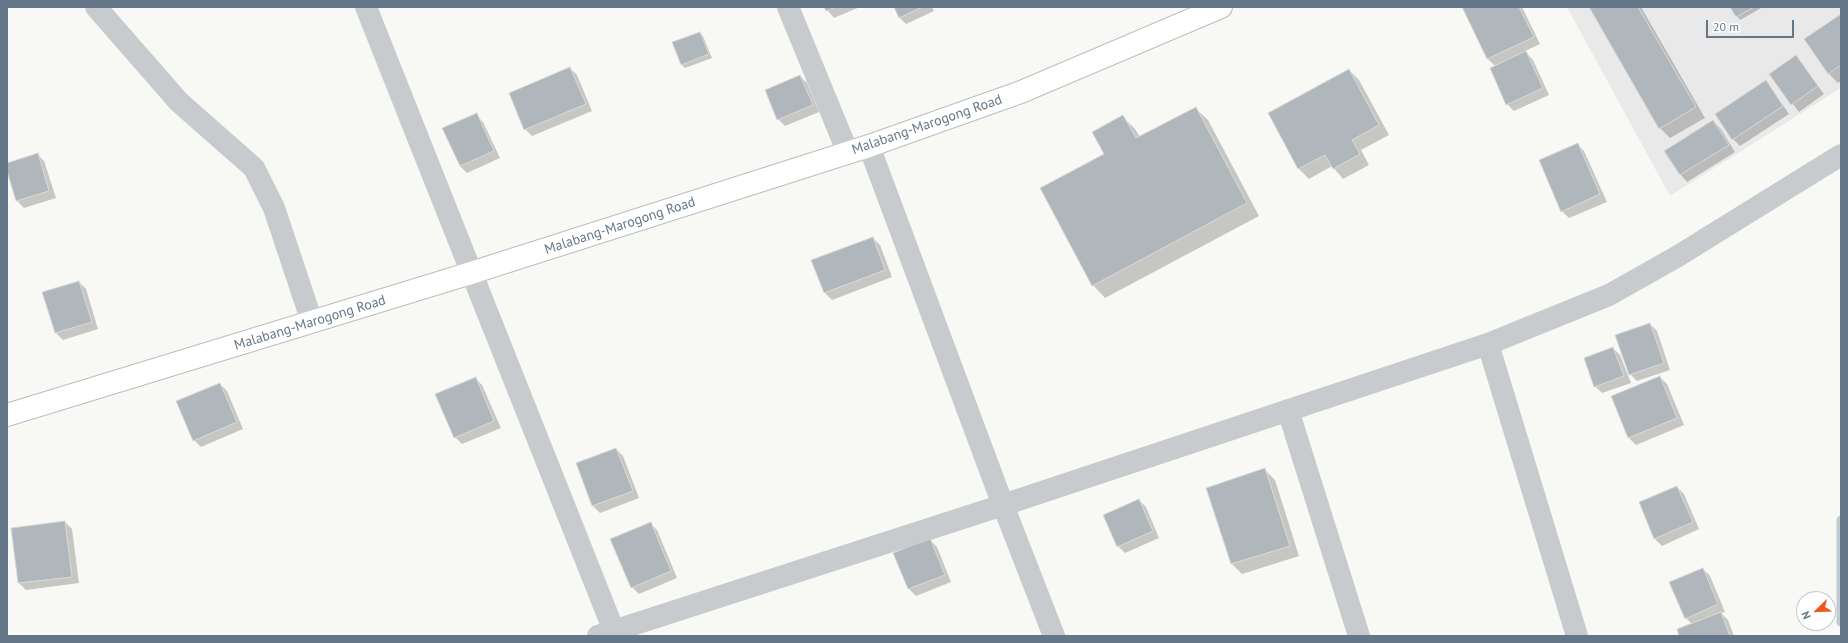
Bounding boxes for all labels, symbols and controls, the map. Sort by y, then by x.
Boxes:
scale bar [1708,12,1796,38]
text: 20 m [1713,19,1739,34]
street label: Malabang-Marogong Road [850,91,1004,159]
street label: Malabang-Marogong Road [542,194,698,258]
street label: Malabang-Marogong Road [232,292,388,354]
north arrow [1796,591,1836,631]
text: N [1798,609,1814,621]

